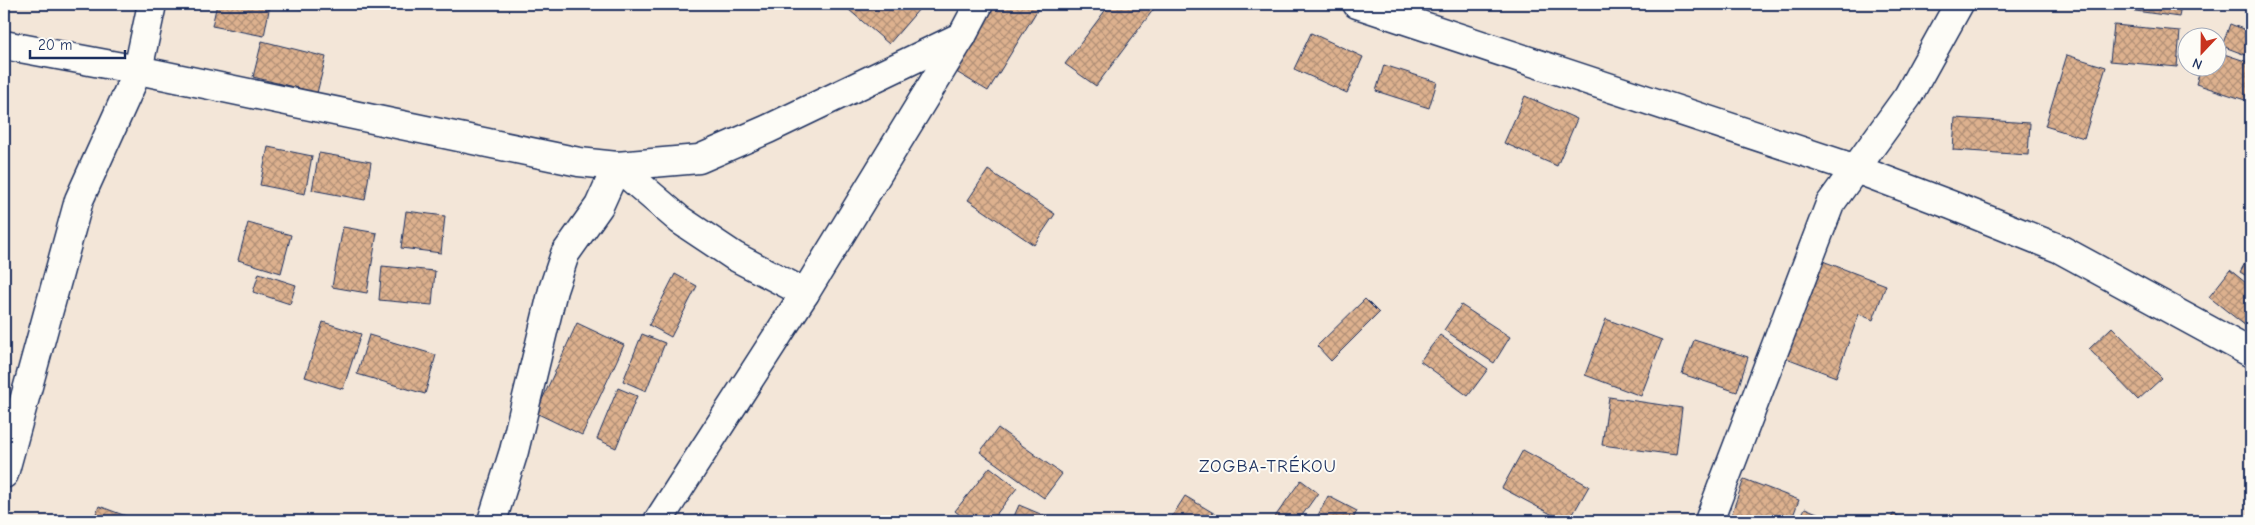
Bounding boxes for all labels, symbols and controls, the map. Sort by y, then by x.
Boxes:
scale bar [30,28,125,60]
north arrow [2178,28,2228,78]
text: 20 m [38,36,72,54]
text: N [2190,54,2205,73]
district label: ZOGBA-TRÉKOU [1199,455,1337,477]

